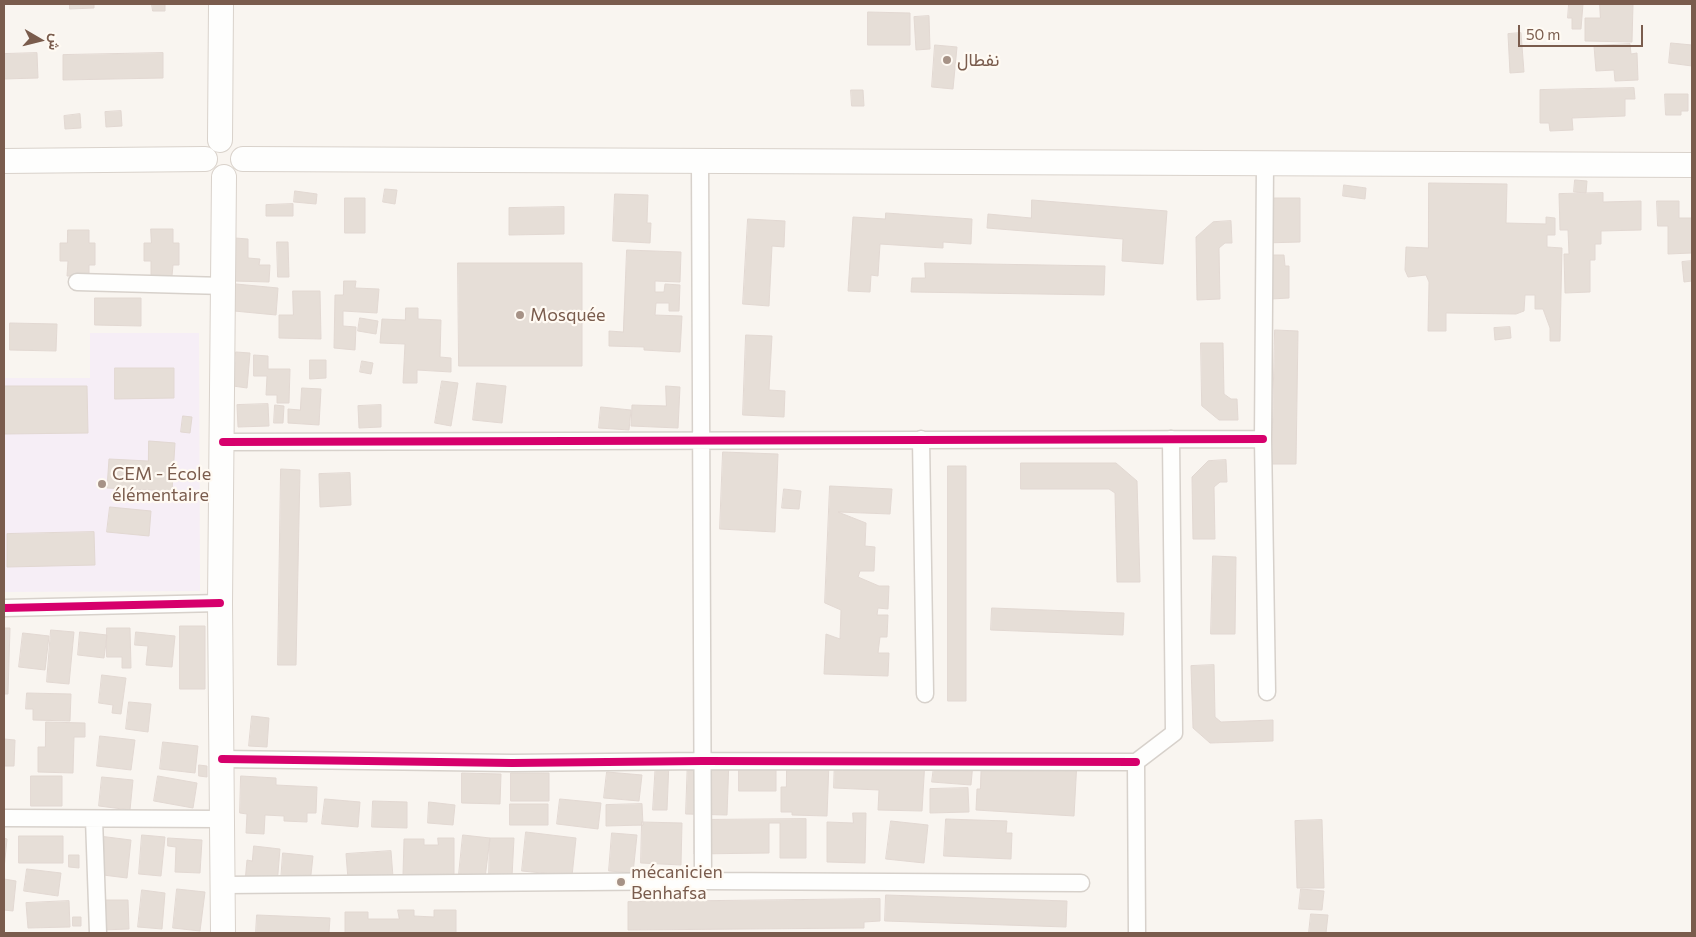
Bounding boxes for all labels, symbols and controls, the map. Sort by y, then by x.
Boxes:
north arrow [15,15,65,65]
scale bar [1521,15,1646,47]
text: 50 m [1526,25,1560,43]
text: ش [46,33,65,52]
place label: نفطال [957,49,999,71]
marker: نفطال [941,54,953,66]
place label: Mosquée [530,304,606,326]
marker: Mosquée [514,309,526,321]
place label: CEM - École élémentaire [112,463,211,506]
marker: CEM - École élémentaire [96,478,108,490]
place label: mécanicien Benhafsa [631,861,723,904]
marker: mécanicien Benhafsa [615,876,627,888]

